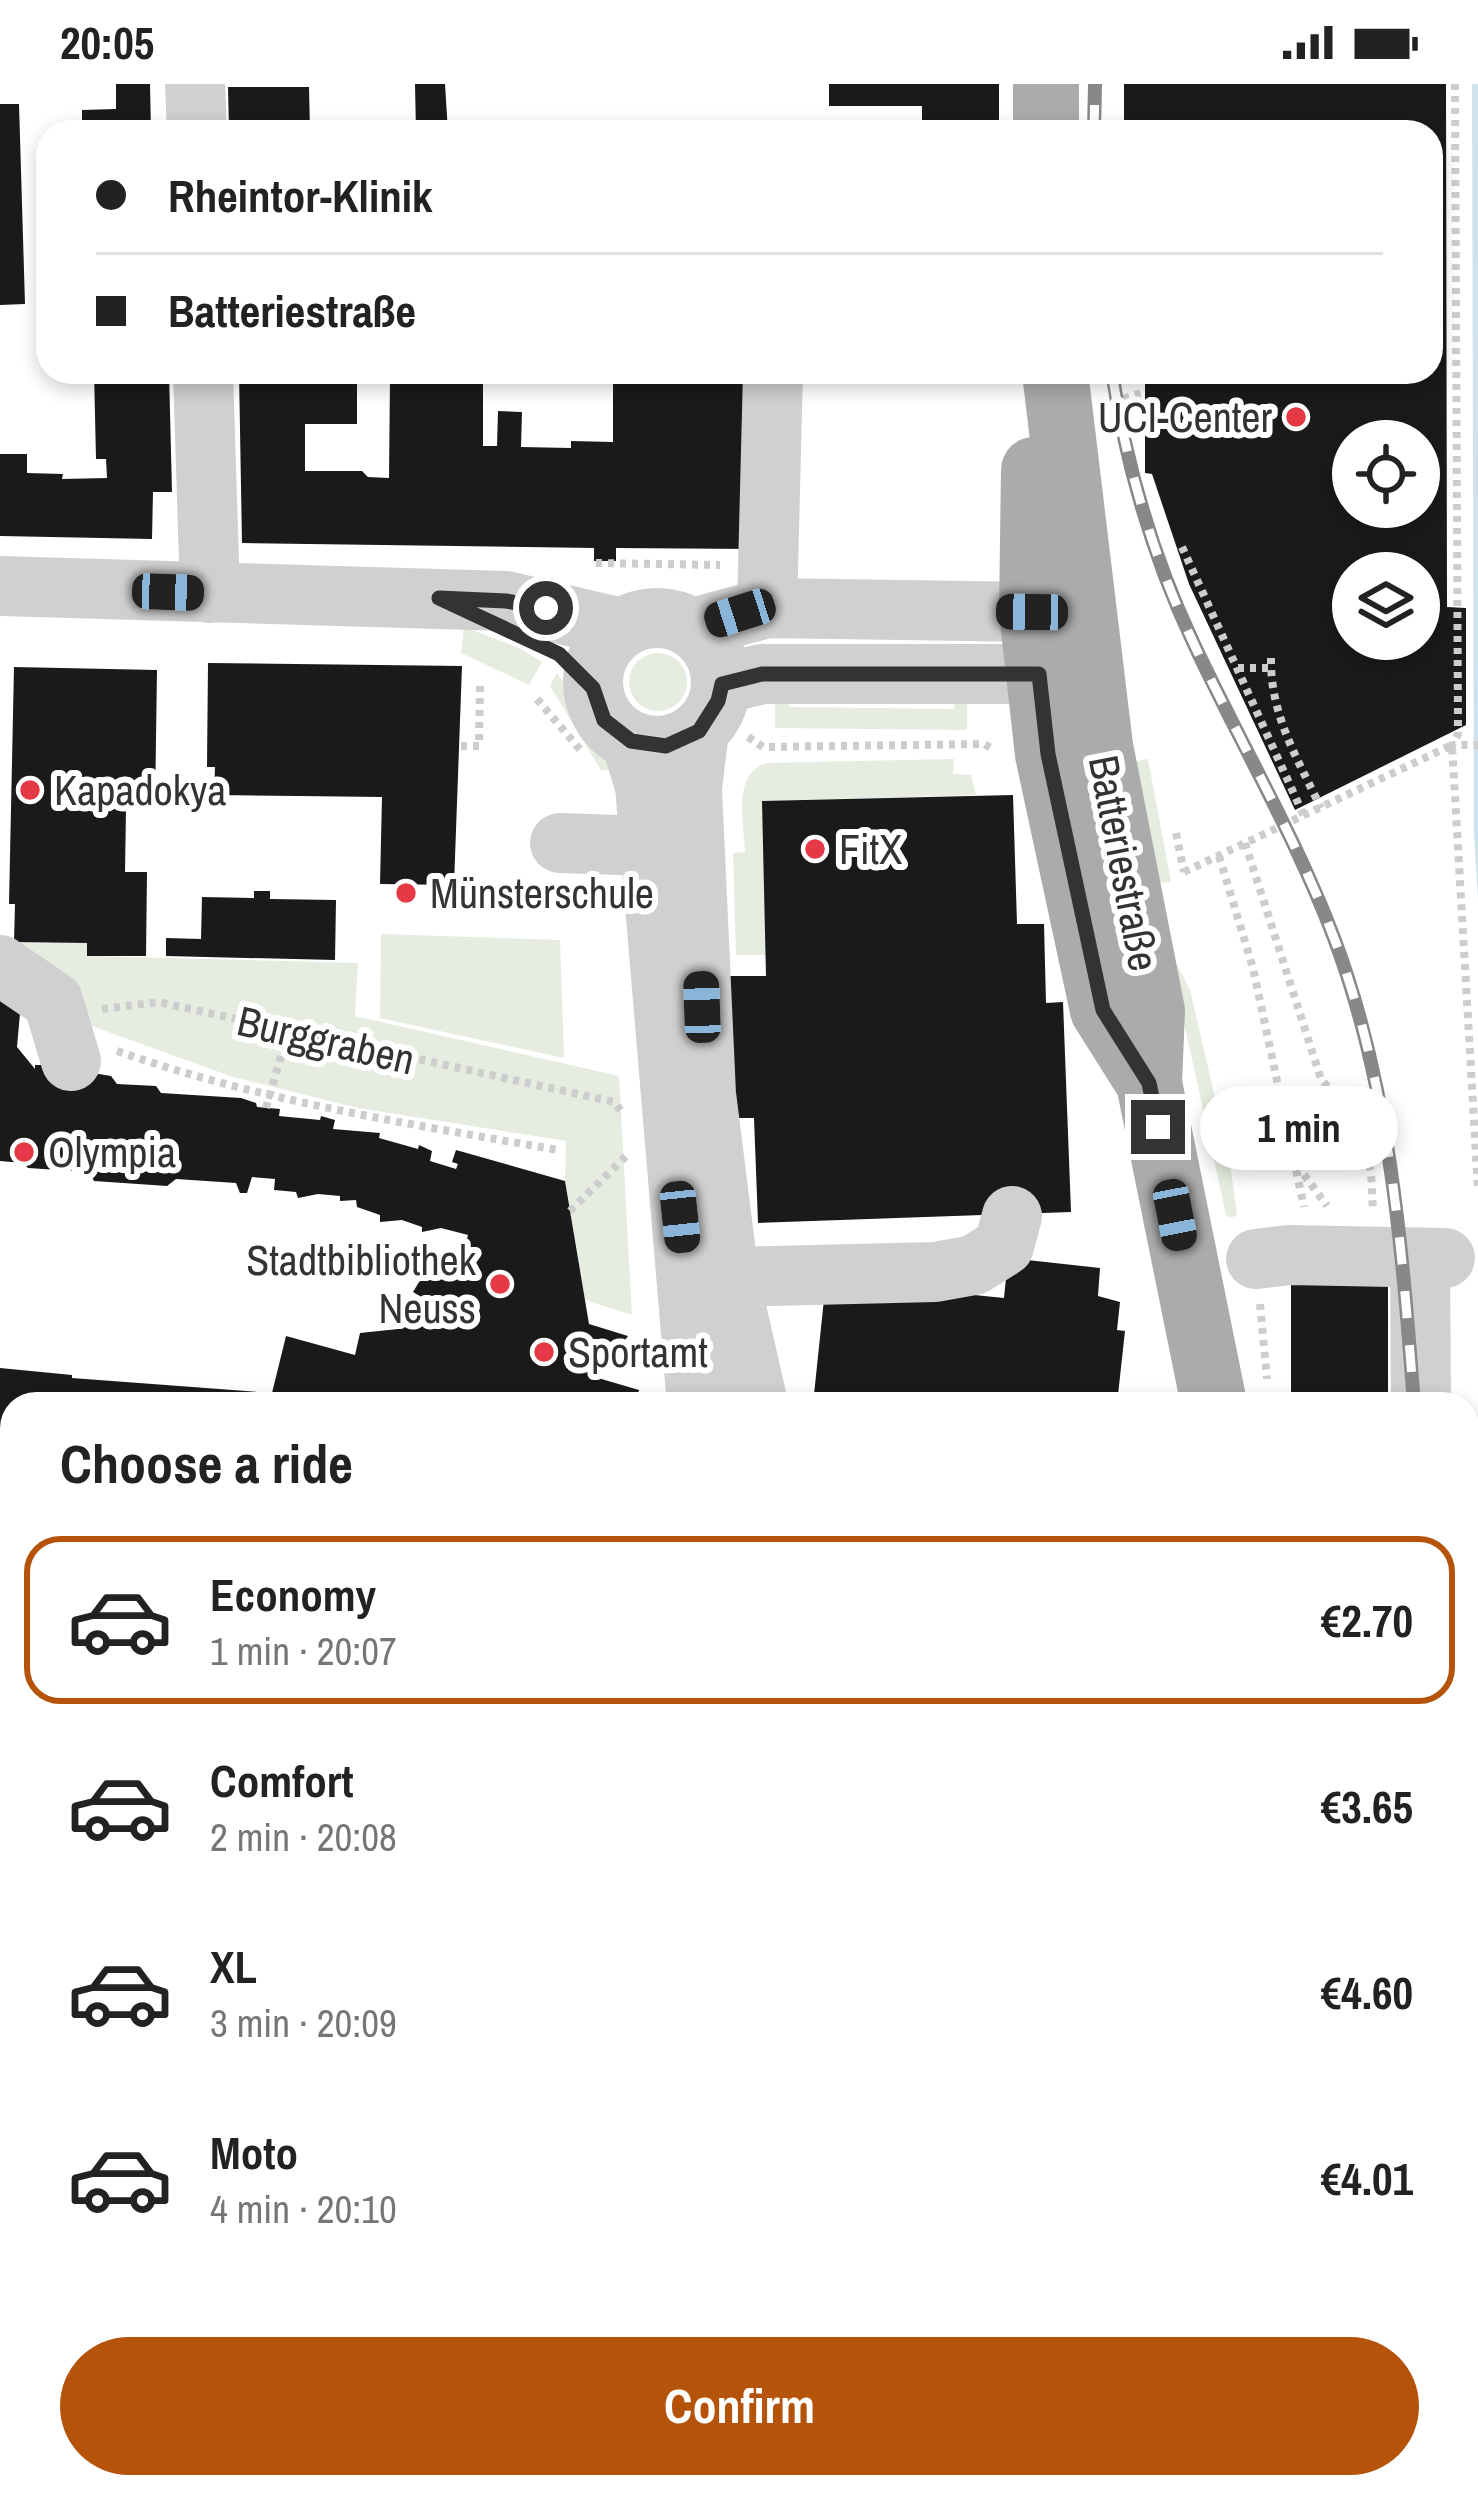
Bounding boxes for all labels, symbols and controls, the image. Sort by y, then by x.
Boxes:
text: 20:05 [60,12,154,73]
text: Rheintor-Klinik [168,165,432,226]
text: Batteriestraße [168,280,416,341]
place label: UCI-Center [1098,389,1273,445]
marker: UCI-Center [1283,404,1309,430]
map controls [1332,420,1440,660]
button: locate [1332,420,1440,528]
button: layers [1332,552,1440,660]
car [131,573,205,611]
route start [519,581,573,635]
car [700,585,780,641]
car [996,593,1068,631]
street label: Batteriestraße [1076,751,1172,975]
place label: Kapadokya [54,762,226,818]
marker: Kapadokya [17,777,43,803]
place label: FitX [839,821,902,877]
marker: FitX [802,836,828,862]
place label: Münsterschule [430,865,654,921]
marker: Münsterschule [393,880,419,906]
car [683,970,721,1044]
street label: Burggraben [232,992,420,1088]
callout: 1 min [1200,1085,1398,1169]
route end [1131,1100,1185,1154]
text: 1 min [1257,1102,1341,1154]
place label: Olympia [48,1124,176,1180]
marker: Olympia [11,1139,37,1165]
car [1150,1176,1200,1254]
car [658,1179,702,1255]
place label: Stadtbibliothek Neuss [246,1232,477,1336]
marker: Stadtbibliothek Neuss [487,1271,513,1297]
place label: Sportamt [568,1324,708,1380]
marker: Sportamt [531,1339,557,1365]
text: Choose a ride [60,1427,353,1500]
text: Economy [210,1564,376,1625]
icon: car [66,1566,174,1674]
text: €2.70 [1321,1590,1413,1651]
text: 1 min · 20:07 [210,1625,397,1677]
text: Comfort [210,1750,353,1811]
icon: car [66,1752,174,1860]
text: €3.65 [1321,1776,1413,1837]
text: 2 min · 20:08 [210,1811,397,1863]
text: XL [210,1936,257,1997]
icon: car [66,1938,174,2046]
text: €4.60 [1321,1962,1413,2023]
text: 3 min · 20:09 [210,1997,397,2049]
text: Moto [210,2122,298,2183]
icon: car [66,2124,174,2232]
text: €4.01 [1321,2148,1413,2209]
text: 4 min · 20:10 [210,2183,397,2235]
button: Confirm [60,2337,1419,2475]

